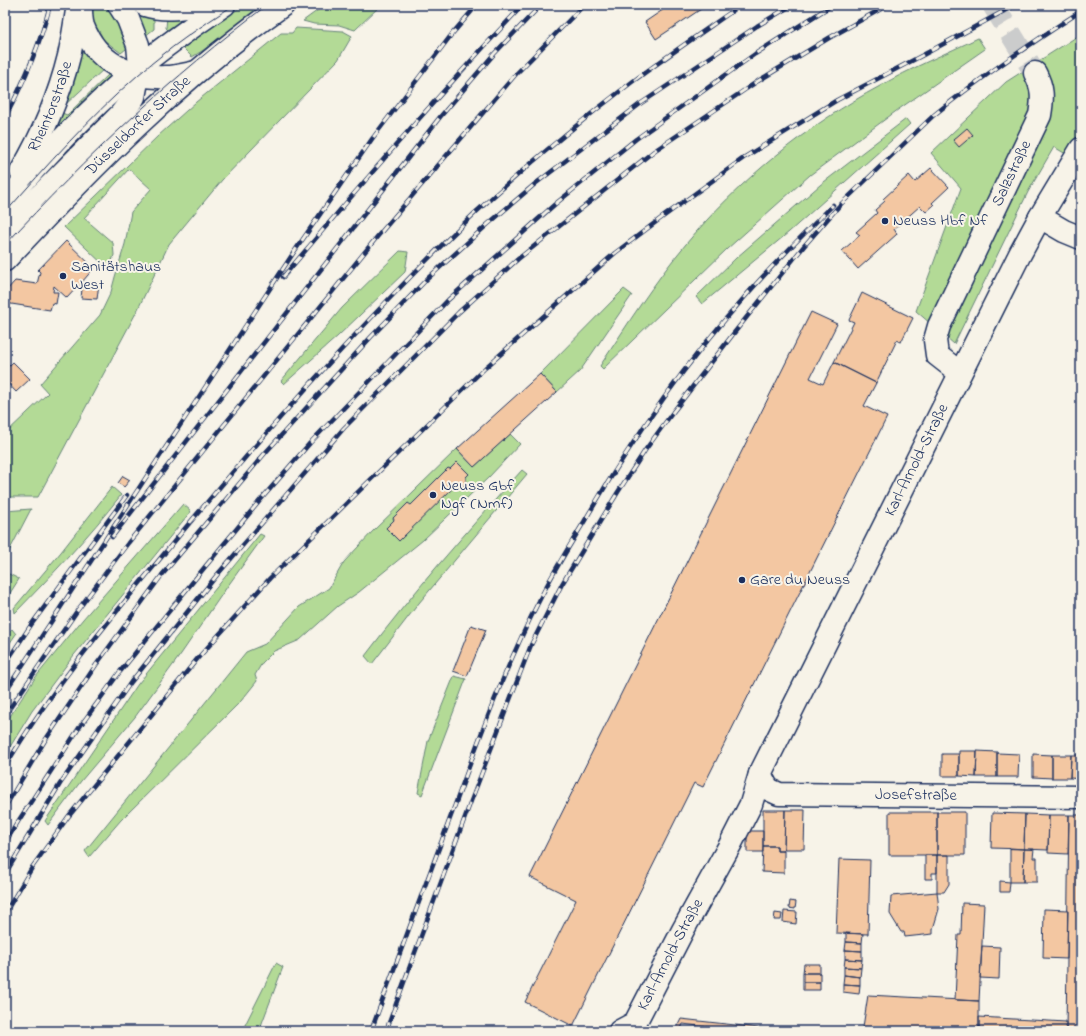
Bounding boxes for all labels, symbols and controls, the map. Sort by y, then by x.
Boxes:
street label: Rheintorstraße [22,58,79,156]
street label: Düsseldorfer Straße [79,69,197,182]
street label: Salzstraße [986,136,1039,211]
place label: Neuss Hbf Nf [893,209,988,233]
marker: Neuss Hbf Nf [880,216,890,226]
place label: Sanitätshaus West [71,255,161,297]
marker: Sanitätshaus West [58,271,68,281]
street label: Karl-Arnold-Straße [879,399,956,521]
place label: Neuss Gbf Ngf (Nmf) [441,474,515,516]
marker: Neuss Gbf Ngf (Nmf) [428,490,438,500]
place label: Gare du Neuss [750,568,850,592]
marker: Gare du Neuss [737,575,747,585]
street label: Josefstraße [875,783,958,808]
street label: Karl-Arnold-Straße [631,894,710,1015]

